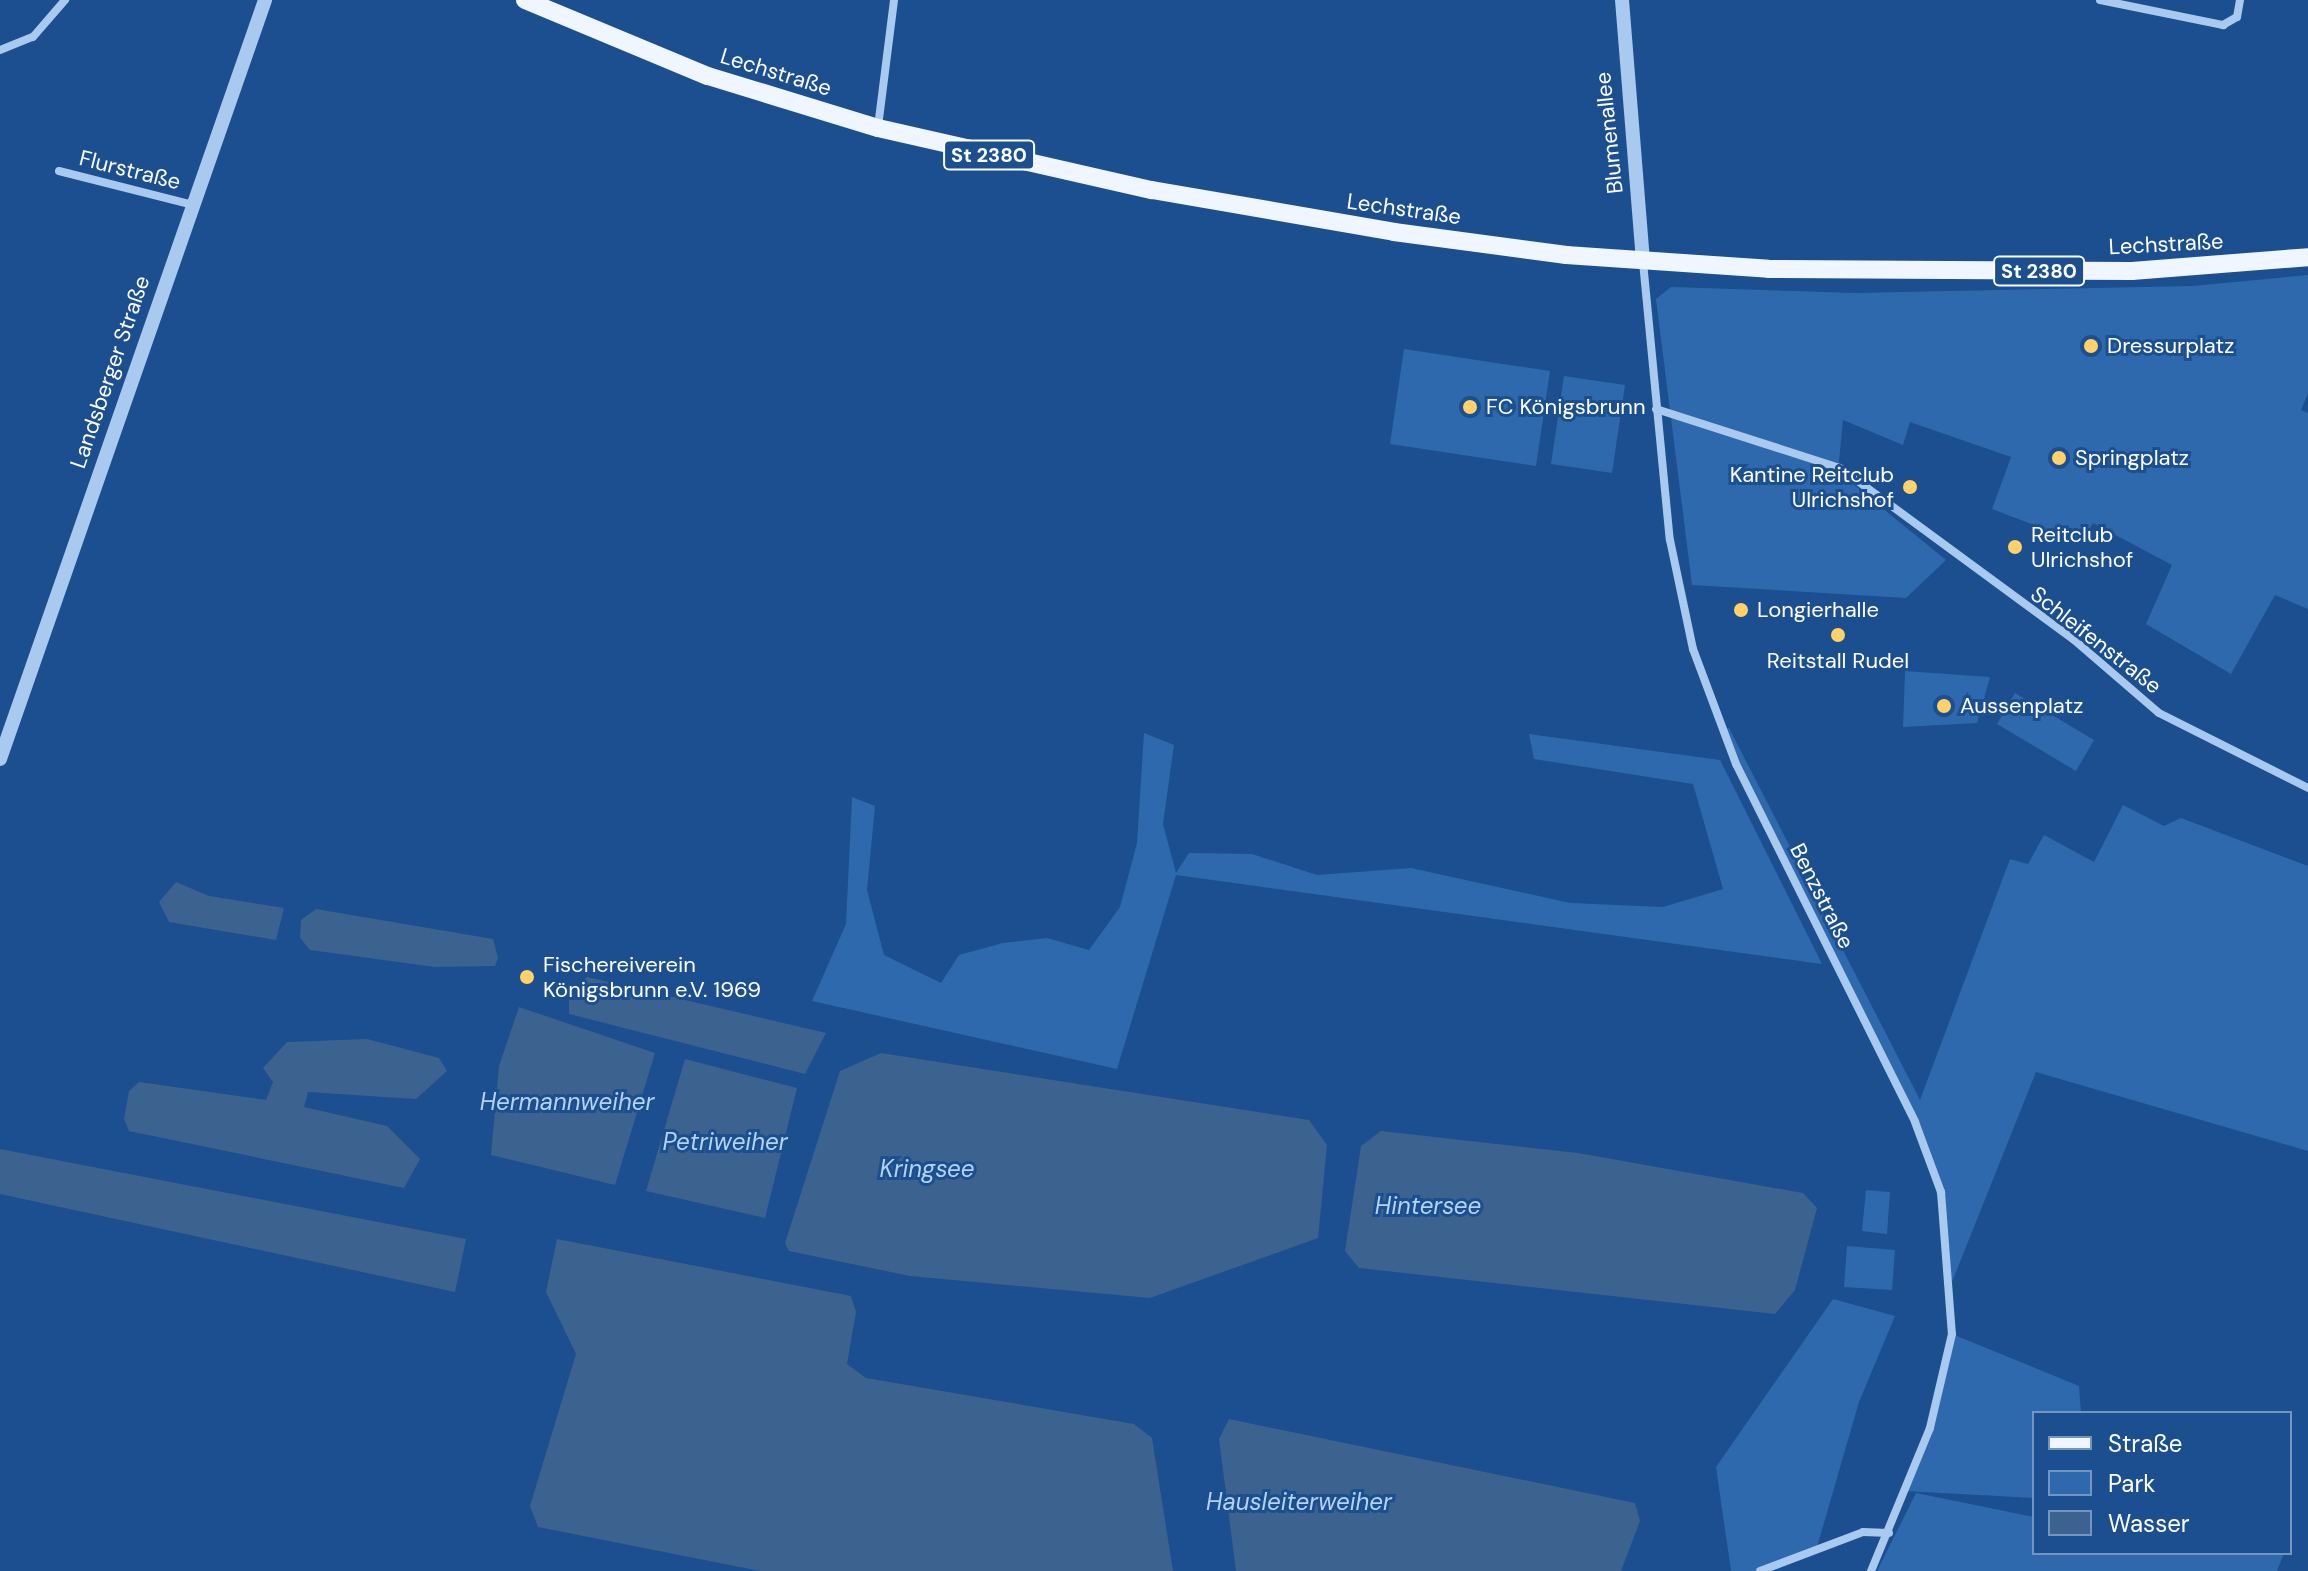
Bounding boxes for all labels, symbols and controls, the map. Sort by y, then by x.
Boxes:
street label: Lechstraße [717,43,835,101]
street label: Blumenallee [1589,71,1629,195]
road number: St 2380 [943,139,1035,171]
street label: Flurstraße [77,145,183,195]
street label: Lechstraße [1345,188,1463,230]
street label: Lechstraße [2108,228,2224,260]
road number: St 2380 [1993,255,2085,287]
street label: Landsberger Straße [65,272,155,472]
place label: Dressurplatz [2107,333,2234,359]
marker: Dressurplatz [2082,337,2100,355]
place label: FC Königsbrunn [1486,394,1646,420]
marker: FC Königsbrunn [1461,398,1479,416]
place label: Springplatz [2075,445,2189,471]
marker: Springplatz [2050,449,2068,467]
place label: Kantine Reitclub Ulrichshof [1730,461,1894,512]
marker: Kantine Reitclub Ulrichshof [1901,478,1919,496]
place label: Reitclub Ulrichshof [2031,521,2133,572]
marker: Reitclub Ulrichshof [2006,538,2024,556]
street label: Schleifenstraße [2025,581,2167,699]
place label: Longierhalle [1757,597,1879,623]
marker: Longierhalle [1732,601,1750,619]
marker: Reitstall Rudel [1829,626,1847,644]
place label: Reitstall Rudel [1767,648,1909,674]
place label: Aussenplatz [1960,693,2083,719]
marker: Aussenplatz [1935,697,1953,715]
street label: Benzstraße [1784,839,1860,953]
place label: Fischereiverein Königsbrunn e.V. 1969 [543,951,761,1002]
marker: Fischereiverein Königsbrunn e.V. 1969 [518,968,536,986]
water label: Hermannweiher [480,1088,654,1116]
water label: Petriweiher [662,1128,788,1156]
water label: Kringsee [880,1155,974,1183]
water label: Hintersee [1375,1192,1481,1220]
legend [2032,1411,2292,1555]
text: Straße [2108,1428,2182,1459]
text: Park [2108,1468,2155,1499]
water label: Hausleiterweiher [1206,1488,1392,1516]
text: Wasser [2108,1508,2190,1539]

